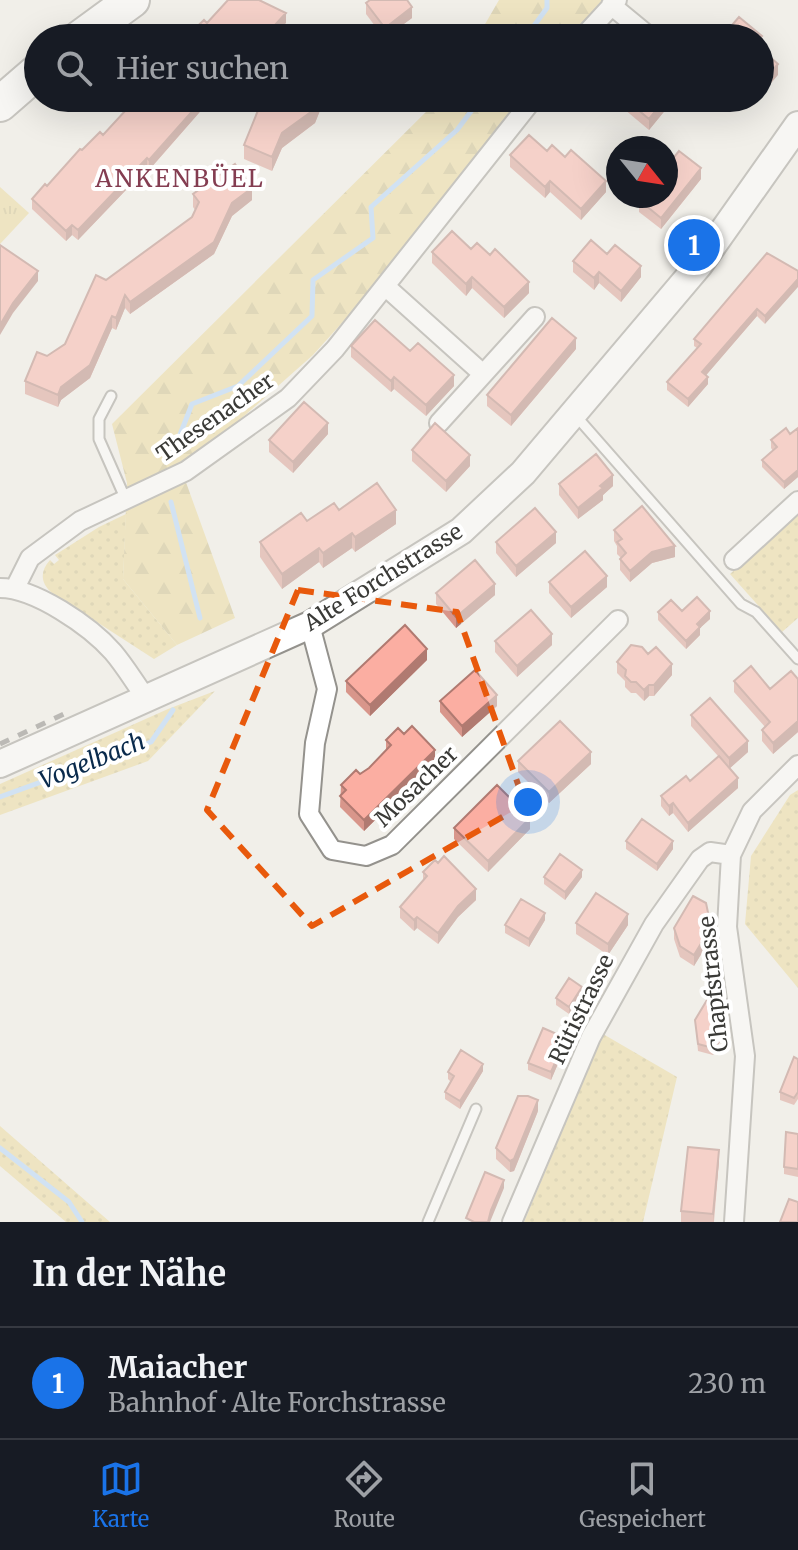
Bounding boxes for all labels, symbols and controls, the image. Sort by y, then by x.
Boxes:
search box [24,24,774,112]
icon: search [52,46,96,90]
text: Hier suchen [116,49,289,87]
north arrow [606,136,678,208]
district label: ANKENBÜEL [94,163,265,194]
pin: 1 [668,215,720,275]
street label: Thesenacher [151,366,279,468]
street label: Alte Forchstrasse [298,517,467,637]
water label: Vogelbach [34,725,149,796]
street label: Mosacher [369,740,463,832]
your location [508,782,548,822]
street label: Chapfstrasse [692,915,734,1053]
street label: Rütistrasse [542,950,620,1068]
text: In der Nähe [32,1253,226,1295]
text: Maiacher [108,1348,247,1386]
text: 1 [52,1367,64,1400]
text: 230 m [688,1367,766,1400]
text: Bahnhof · Alte Forchstrasse [108,1386,446,1419]
tab: Karte [92,1457,149,1533]
tab: Route [334,1457,395,1533]
tab: Gespeichert [579,1457,706,1533]

